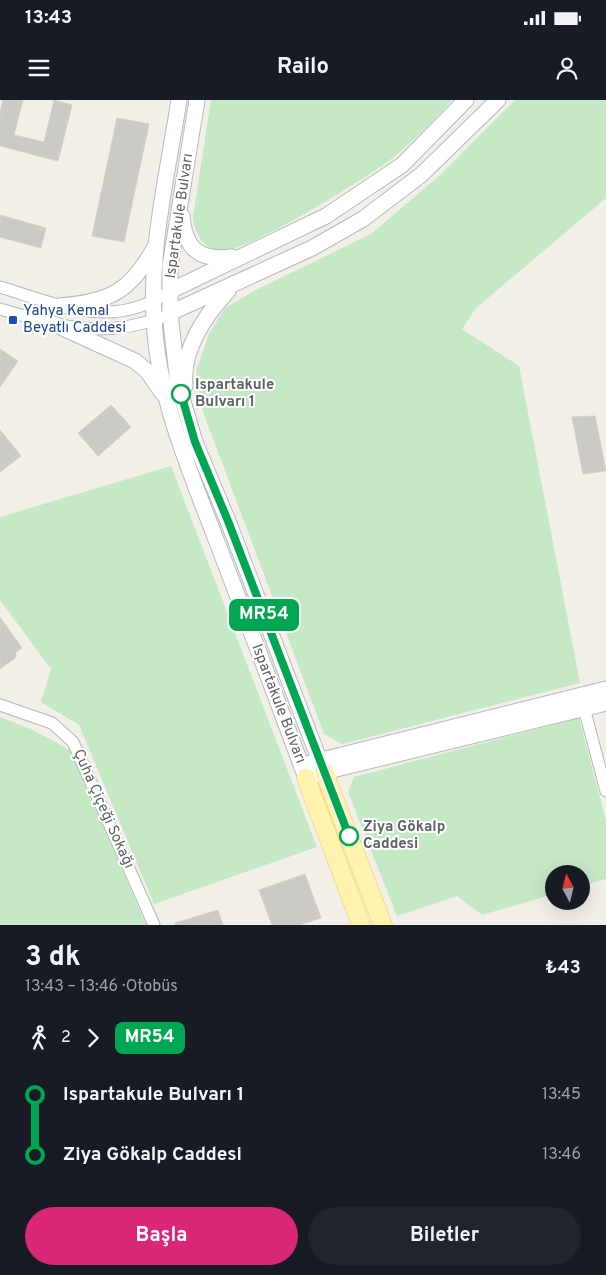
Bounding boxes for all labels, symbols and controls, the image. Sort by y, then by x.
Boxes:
text: 13:43 [25,6,72,30]
icon: menu [25,54,53,82]
text: Railo [277,54,329,81]
icon: person [553,54,581,82]
street label: Ispartakule Bulvarı [162,152,198,280]
place label: Yahya Kemal Beyatlı Caddesi [23,302,126,338]
marker: Yahya Kemal Beyatlı Caddesi [7,314,19,326]
place label: Ispartakule Bulvarı 1 [195,376,274,412]
marker: Ispartakule Bulvarı 1 [171,384,191,404]
line badge: MR54 [229,599,299,631]
text: MR54 [239,603,289,626]
street label: Ispartakule Bulvarı [247,642,309,766]
street label: Çuha Çiçeği Sokağı [68,746,138,872]
place label: Ziya Gökalp Caddesi [363,818,445,854]
marker: Ziya Gökalp Caddesi [339,826,359,846]
north arrow [545,865,590,910]
map controls [545,865,590,910]
text: 3 dk [25,940,81,976]
text: ₺43 [545,956,581,980]
text: 13:43 – 13:46 · Otobüs [25,977,178,997]
icon: walk [25,1024,53,1052]
icon: forward [79,1024,107,1052]
text: MR54 [125,1026,175,1049]
text: 2 [61,1028,71,1048]
text: Ispartakule Bulvarı 1 [63,1083,244,1107]
text: 13:45 [542,1085,581,1105]
text: Ziya Gökalp Caddesi [63,1143,242,1167]
text: 13:46 [542,1145,581,1165]
button: Başla [25,1207,298,1265]
button: Biletler [308,1207,581,1265]

